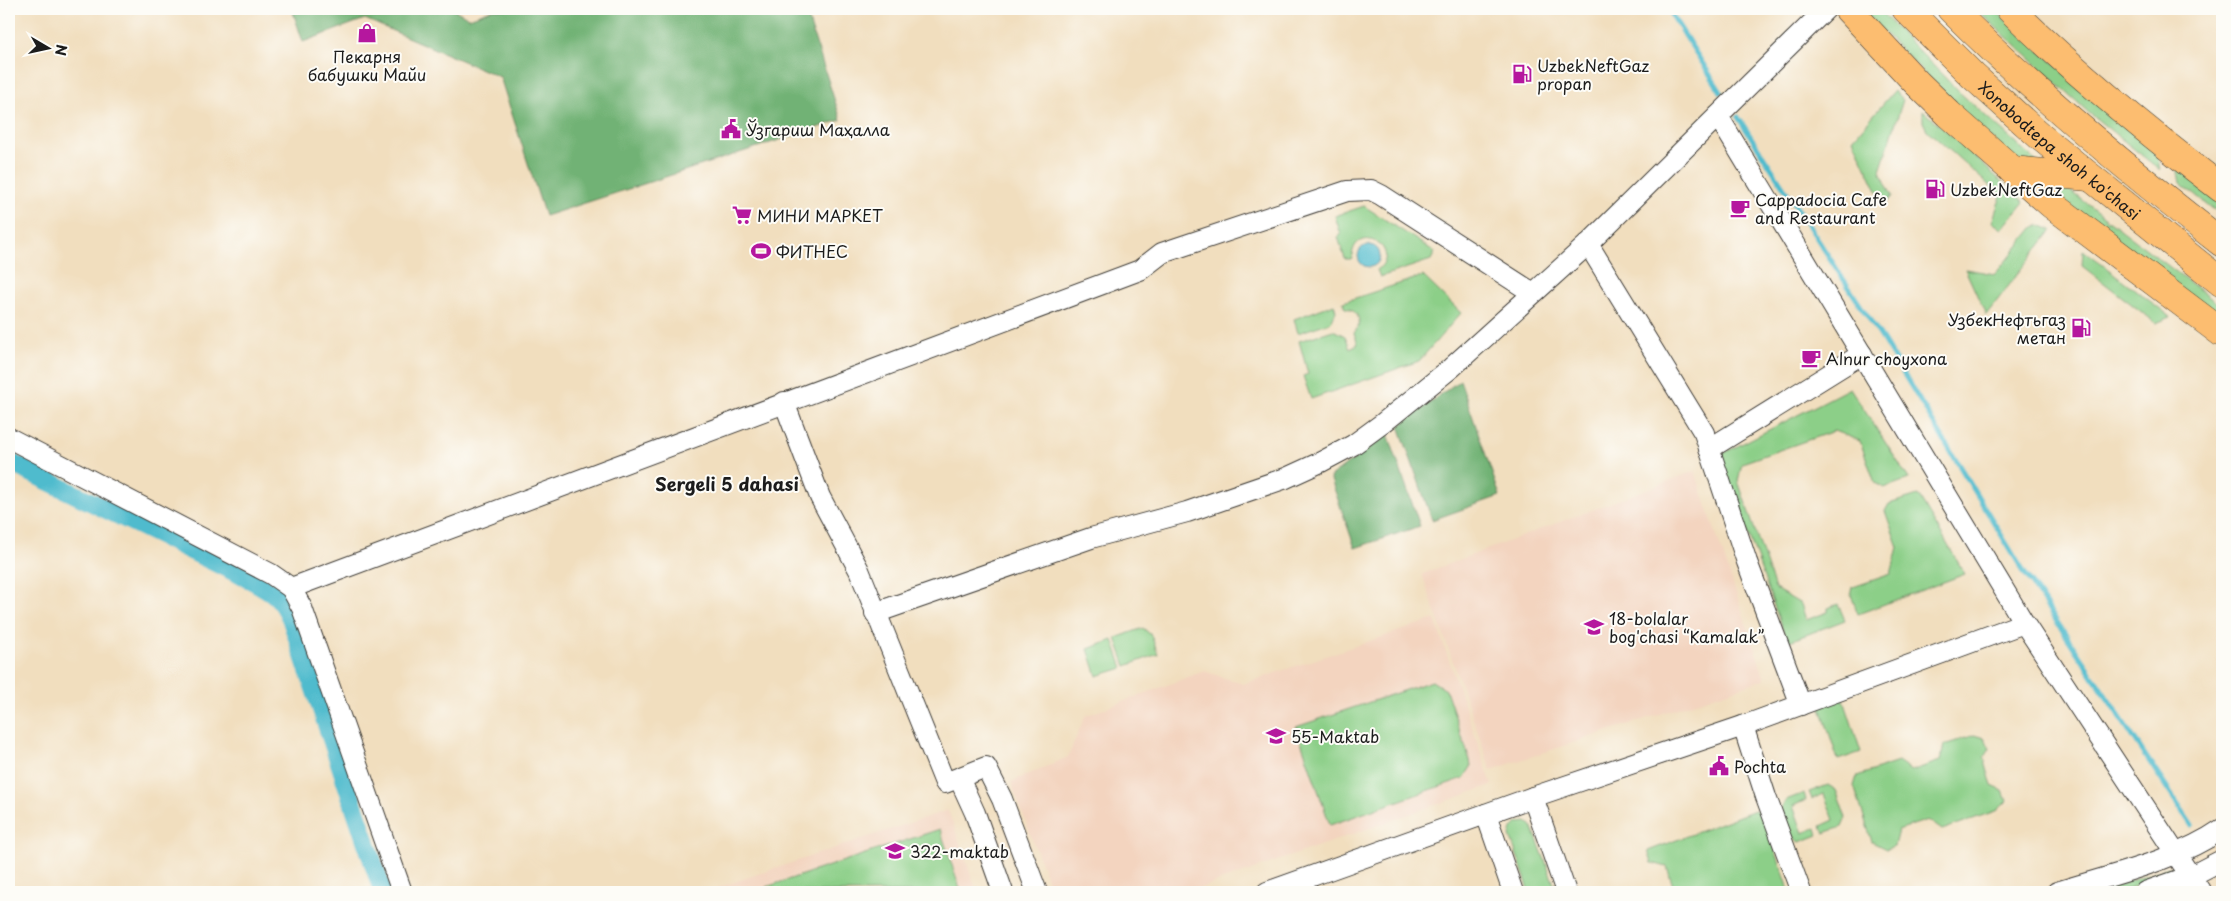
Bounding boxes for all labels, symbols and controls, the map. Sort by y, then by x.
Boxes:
north arrow [22,22,72,72]
shop icon: Пекарня бабушки Майи [356,22,378,44]
text: N [50,43,73,57]
place label: Пекарня бабушки Майи [308,44,426,86]
place label: UzbekNeftGaz propan [1537,53,1650,95]
fuel station icon: UzbekNeftGaz propan [1511,63,1533,85]
street label: Xonobodtepa shoh ko'chasi [1974,75,2146,225]
place label: Ўзгариш Маҳалла [746,117,890,141]
public building icon: Ўзгариш Маҳалла [720,118,742,140]
place label: UzbekNeftGaz [1950,177,2063,201]
fuel station icon: UzbekNeftGaz [1924,178,1946,200]
place label: Cappadocia Cafe and Restaurant [1755,187,1887,229]
cafe icon: Cappadocia Cafe and Restaurant [1729,197,1751,219]
place label: МИНИ МАРКЕТ [757,203,883,227]
supermarket icon: МИНИ МАРКЕТ [731,204,753,226]
place label: ФИТНЕС [776,239,848,263]
sports icon: ФИТНЕС [750,240,772,262]
place label: УзбекНефтьгаз метан [1948,307,2066,349]
fuel station icon: УзбекНефтьгаз метан [2070,317,2092,339]
place label: Alnur choyxona [1826,346,1947,370]
cafe icon: Alnur choyxona [1800,347,1822,369]
district label: Sergeli 5 dahasi [655,470,799,497]
place label: 18-bolalar bog'chasi “Kamalak” [1609,606,1764,648]
school or university icon: 18-bolalar bog'chasi “Kamalak” [1583,616,1605,638]
place label: 55-Maktab [1291,724,1379,748]
school or university icon: 55-Maktab [1265,725,1287,747]
place label: Pochta [1734,754,1786,778]
public building icon: Pochta [1708,755,1730,777]
place label: 322-maktab [910,839,1009,863]
school or university icon: 322-maktab [884,840,906,862]

